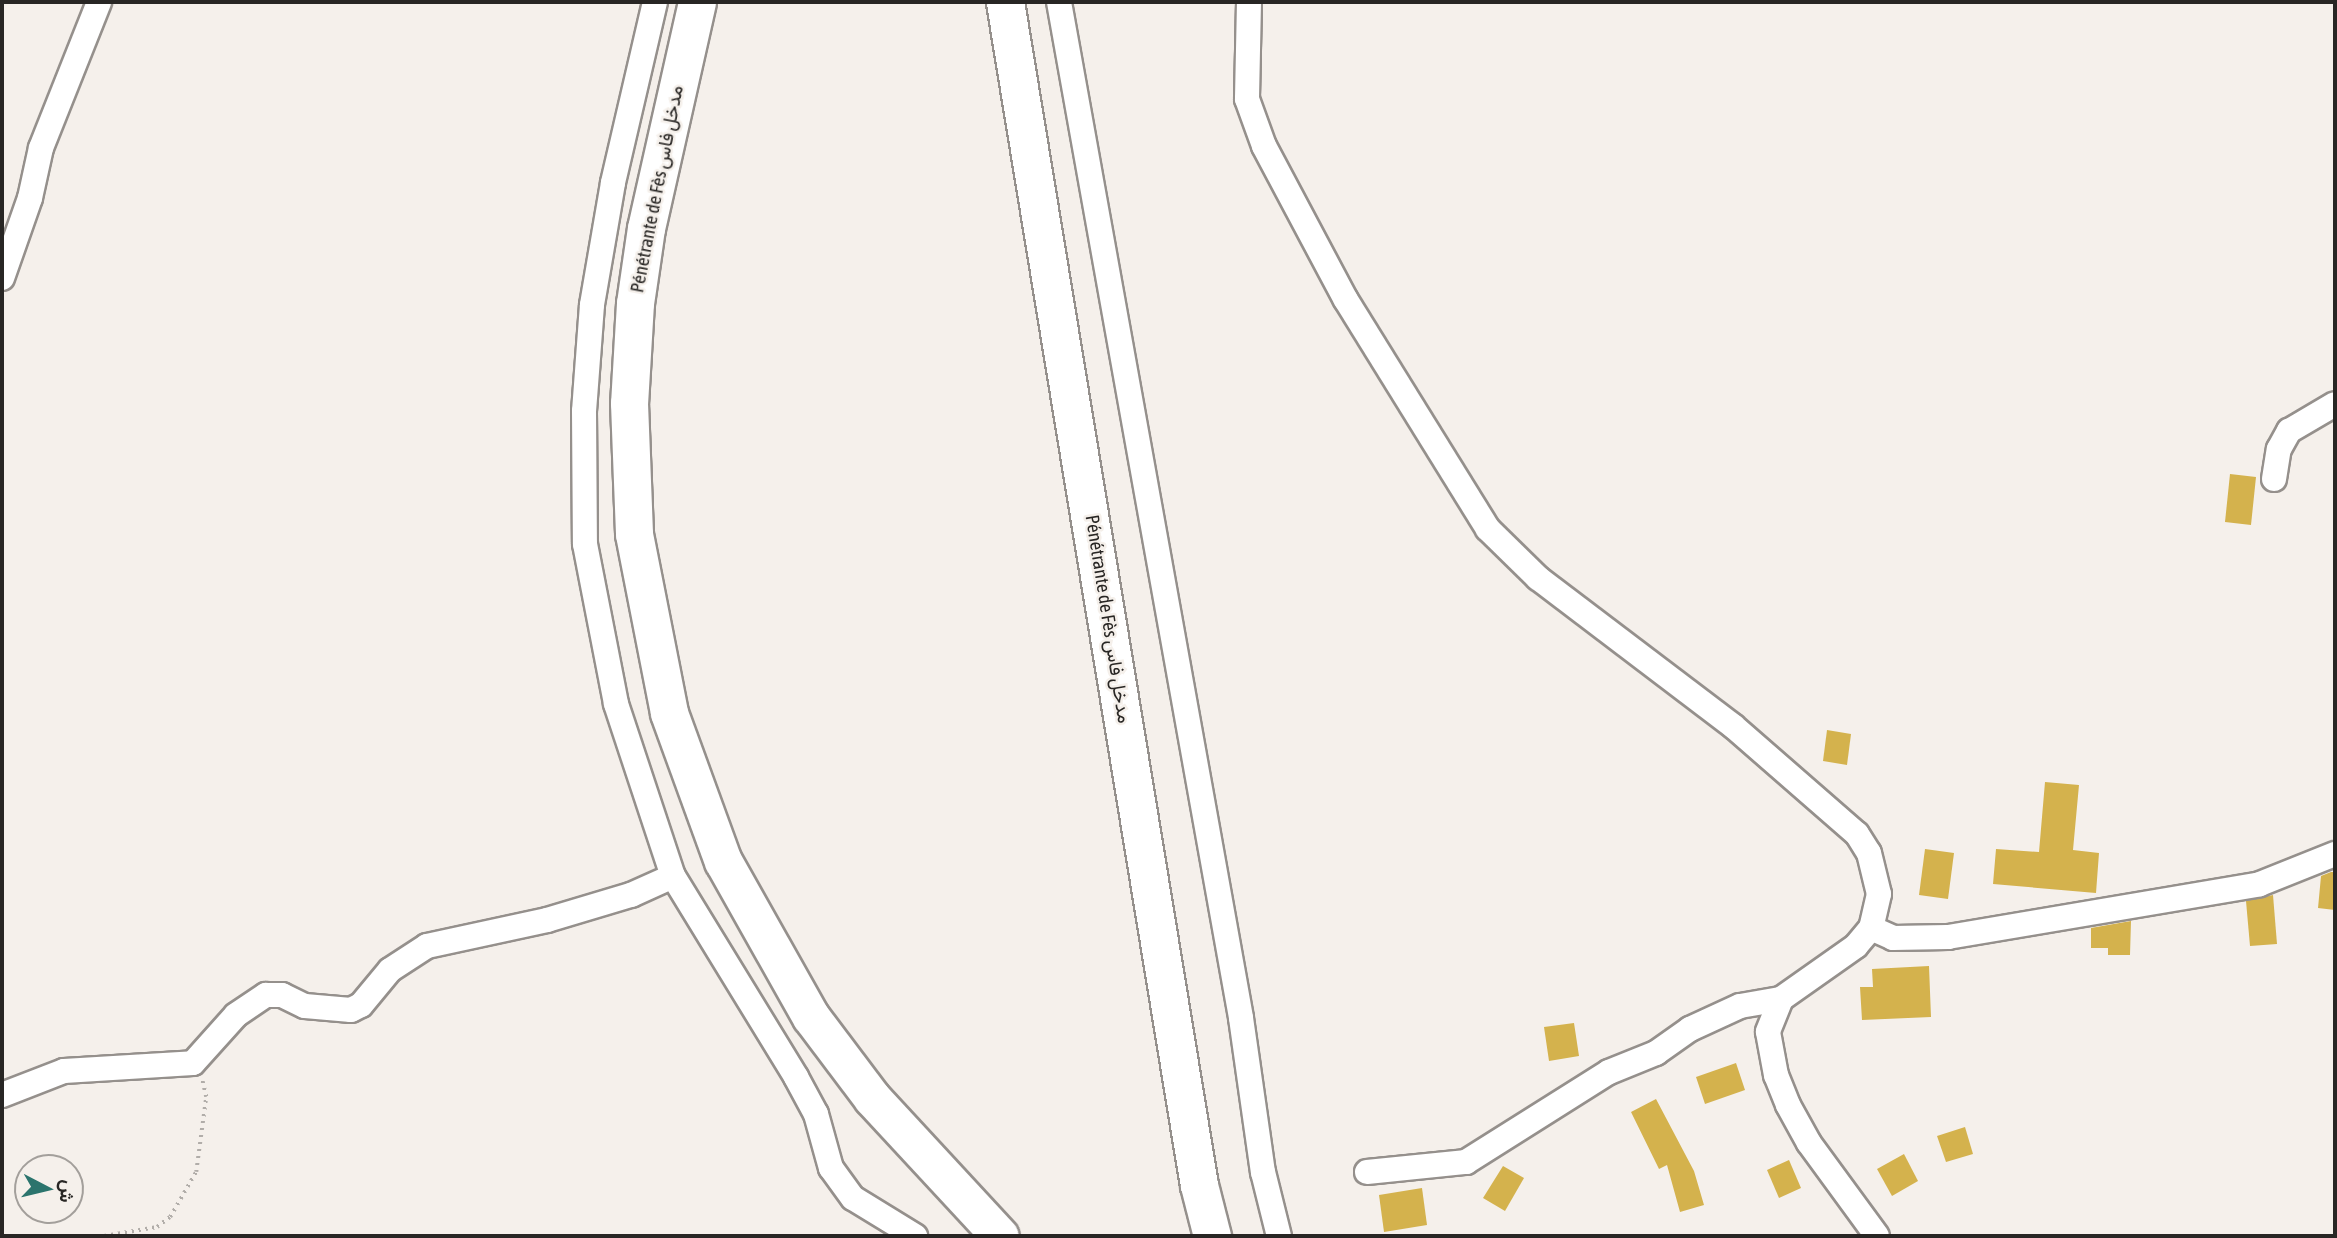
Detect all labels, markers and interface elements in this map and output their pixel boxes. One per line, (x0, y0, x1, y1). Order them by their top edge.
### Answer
street label: Pénétrante de Fès مدخل فاس (626, 83, 688, 295)
street label: Pénétrante de Fès مدخل فاس (1080, 513, 1136, 725)
north arrow (14, 1154, 84, 1224)
text: ش (56, 1179, 80, 1204)

